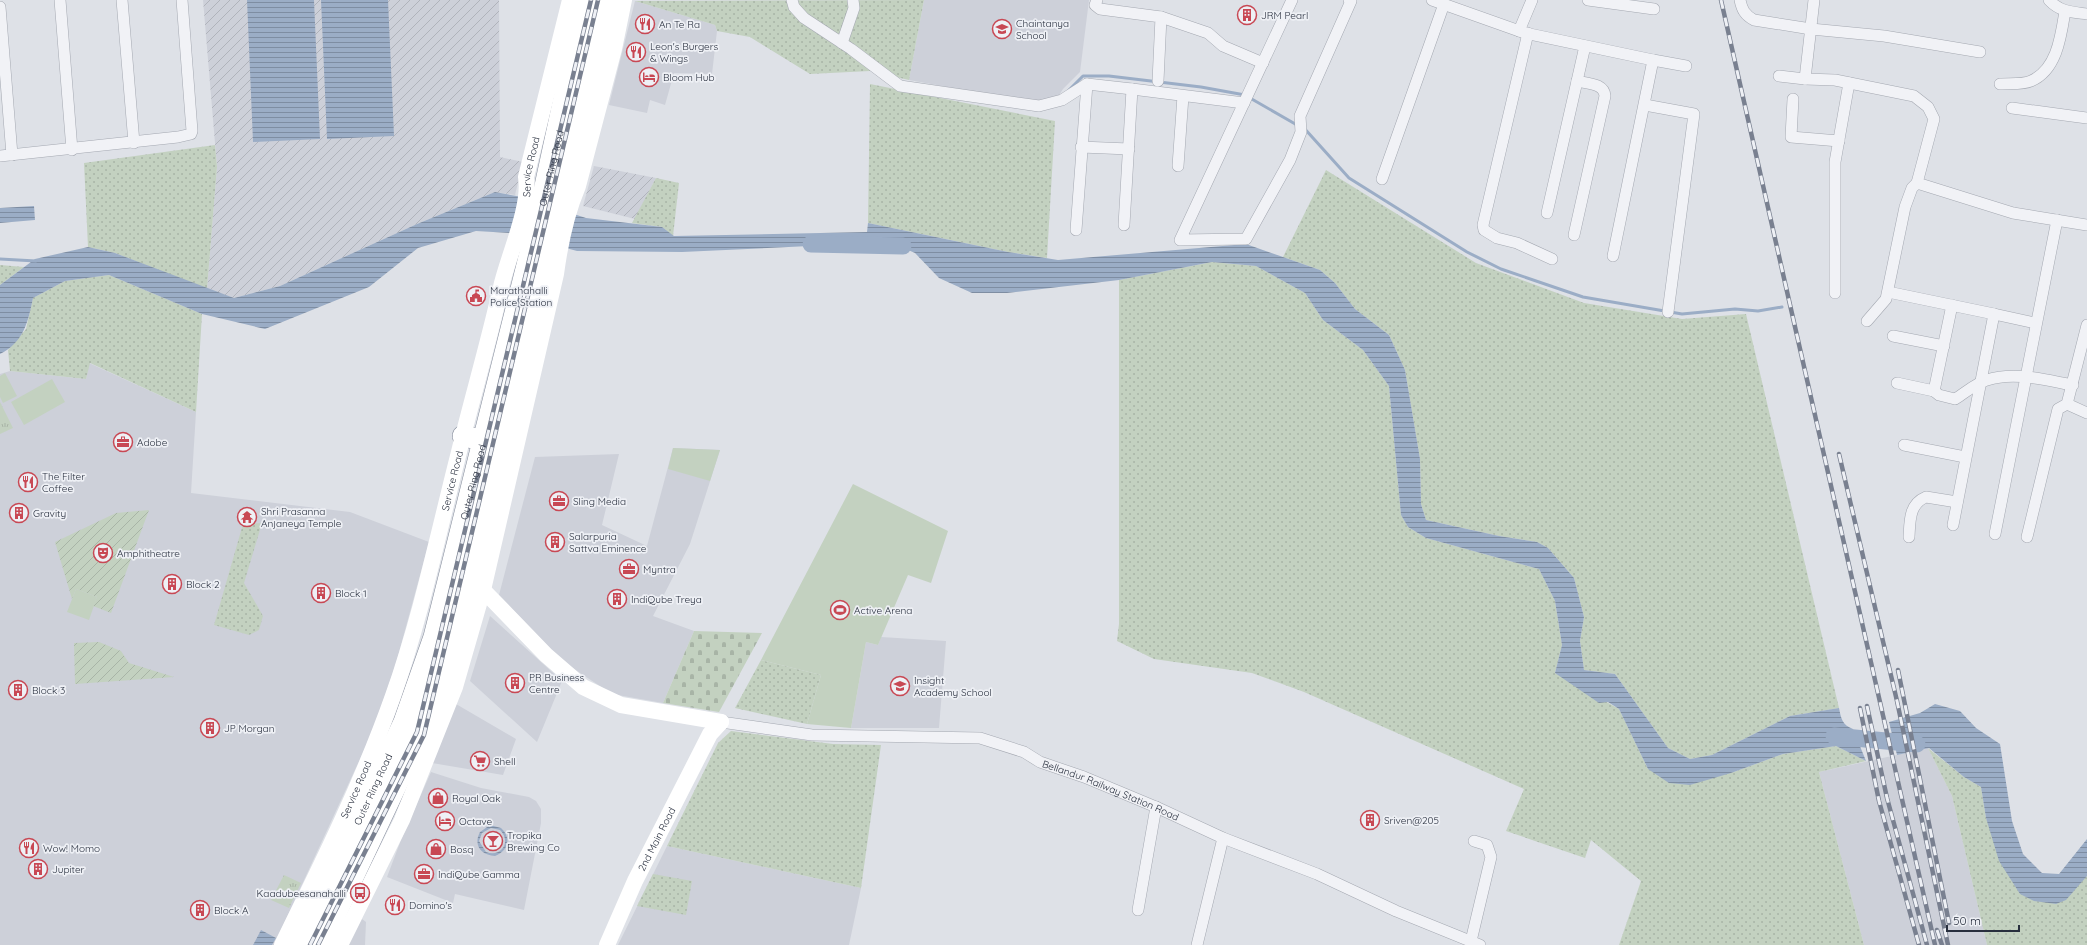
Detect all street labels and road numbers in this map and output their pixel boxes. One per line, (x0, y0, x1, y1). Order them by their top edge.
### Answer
street label: Outer Ring Road (536, 129, 566, 207)
street label: Service Road (519, 135, 542, 198)
street label: Outer Ring Road (457, 443, 488, 521)
street label: Service Road (438, 449, 466, 512)
street label: Outer Ring Road (350, 751, 395, 827)
street label: Bellandur Railway Station Road (1041, 757, 1181, 823)
street label: Service Road (337, 759, 374, 820)
street label: 2nd Main Road (635, 805, 678, 873)

